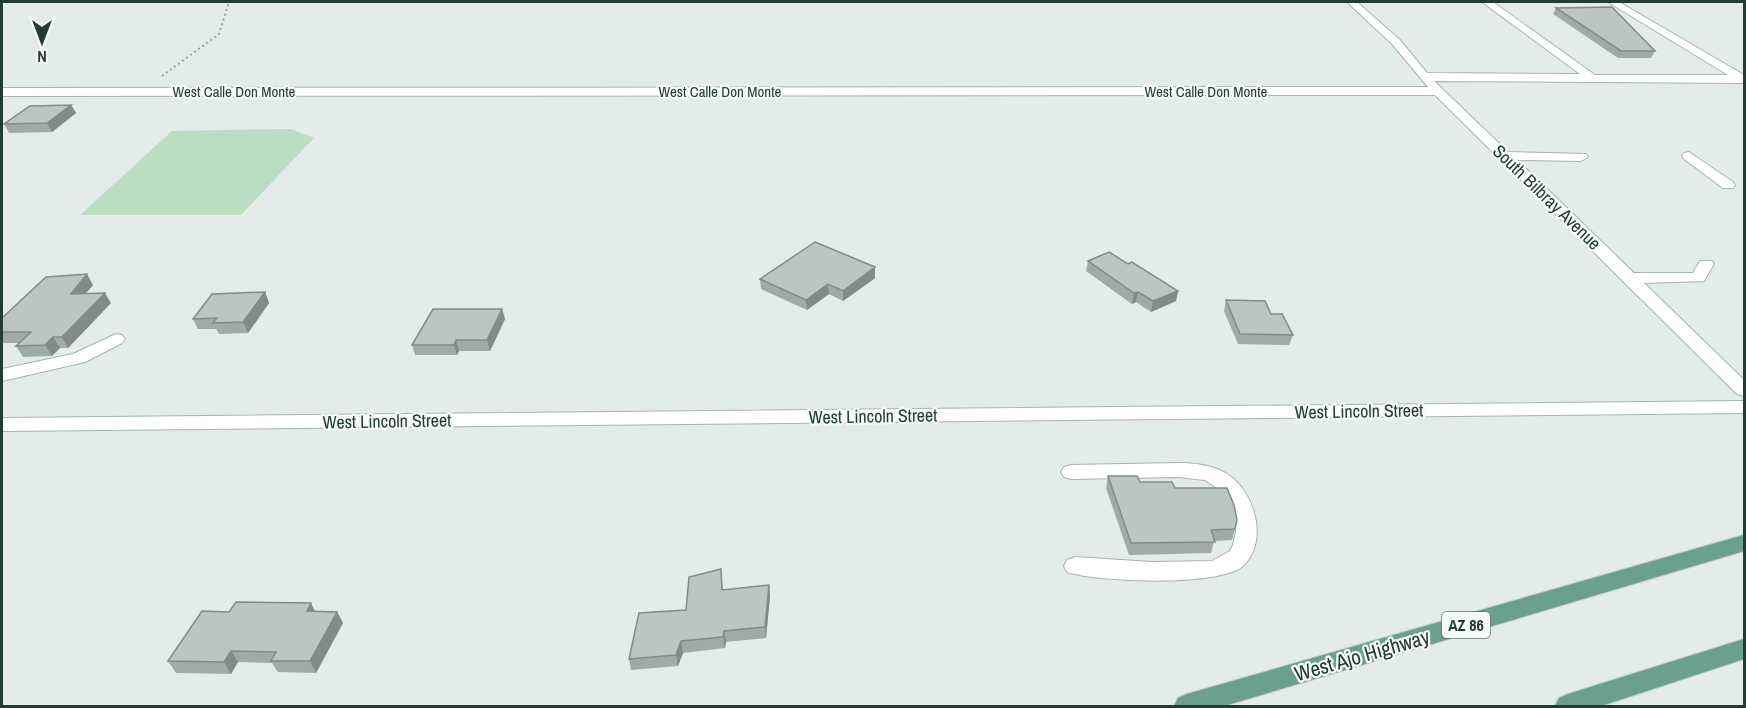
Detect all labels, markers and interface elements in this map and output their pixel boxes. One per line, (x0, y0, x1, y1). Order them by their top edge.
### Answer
north arrow (12, 12, 72, 72)
text: N (37, 46, 47, 68)
street label: West Calle Don Monte (173, 81, 296, 102)
street label: West Calle Don Monte (659, 81, 782, 102)
street label: West Calle Don Monte (1145, 81, 1268, 102)
street label: South Bilbray Avenue (1487, 139, 1607, 255)
street label: West Lincoln Street (1295, 397, 1423, 425)
street label: West Lincoln Street (809, 402, 937, 430)
street label: West Lincoln Street (323, 407, 451, 435)
road number: AZ 86 (1442, 612, 1490, 638)
street label: West Ajo Highway (1291, 622, 1433, 688)

